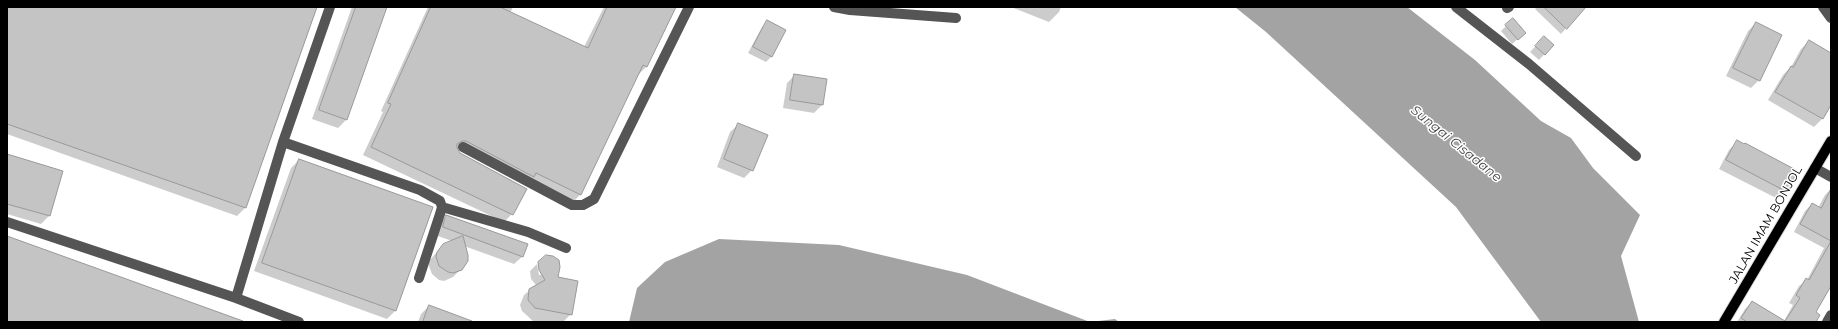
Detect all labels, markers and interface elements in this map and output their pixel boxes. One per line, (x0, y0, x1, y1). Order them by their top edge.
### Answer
water label: Sungai Cisadane (1407, 103, 1505, 185)
street label: JALAN IMAM BONJOL (1726, 164, 1806, 286)

